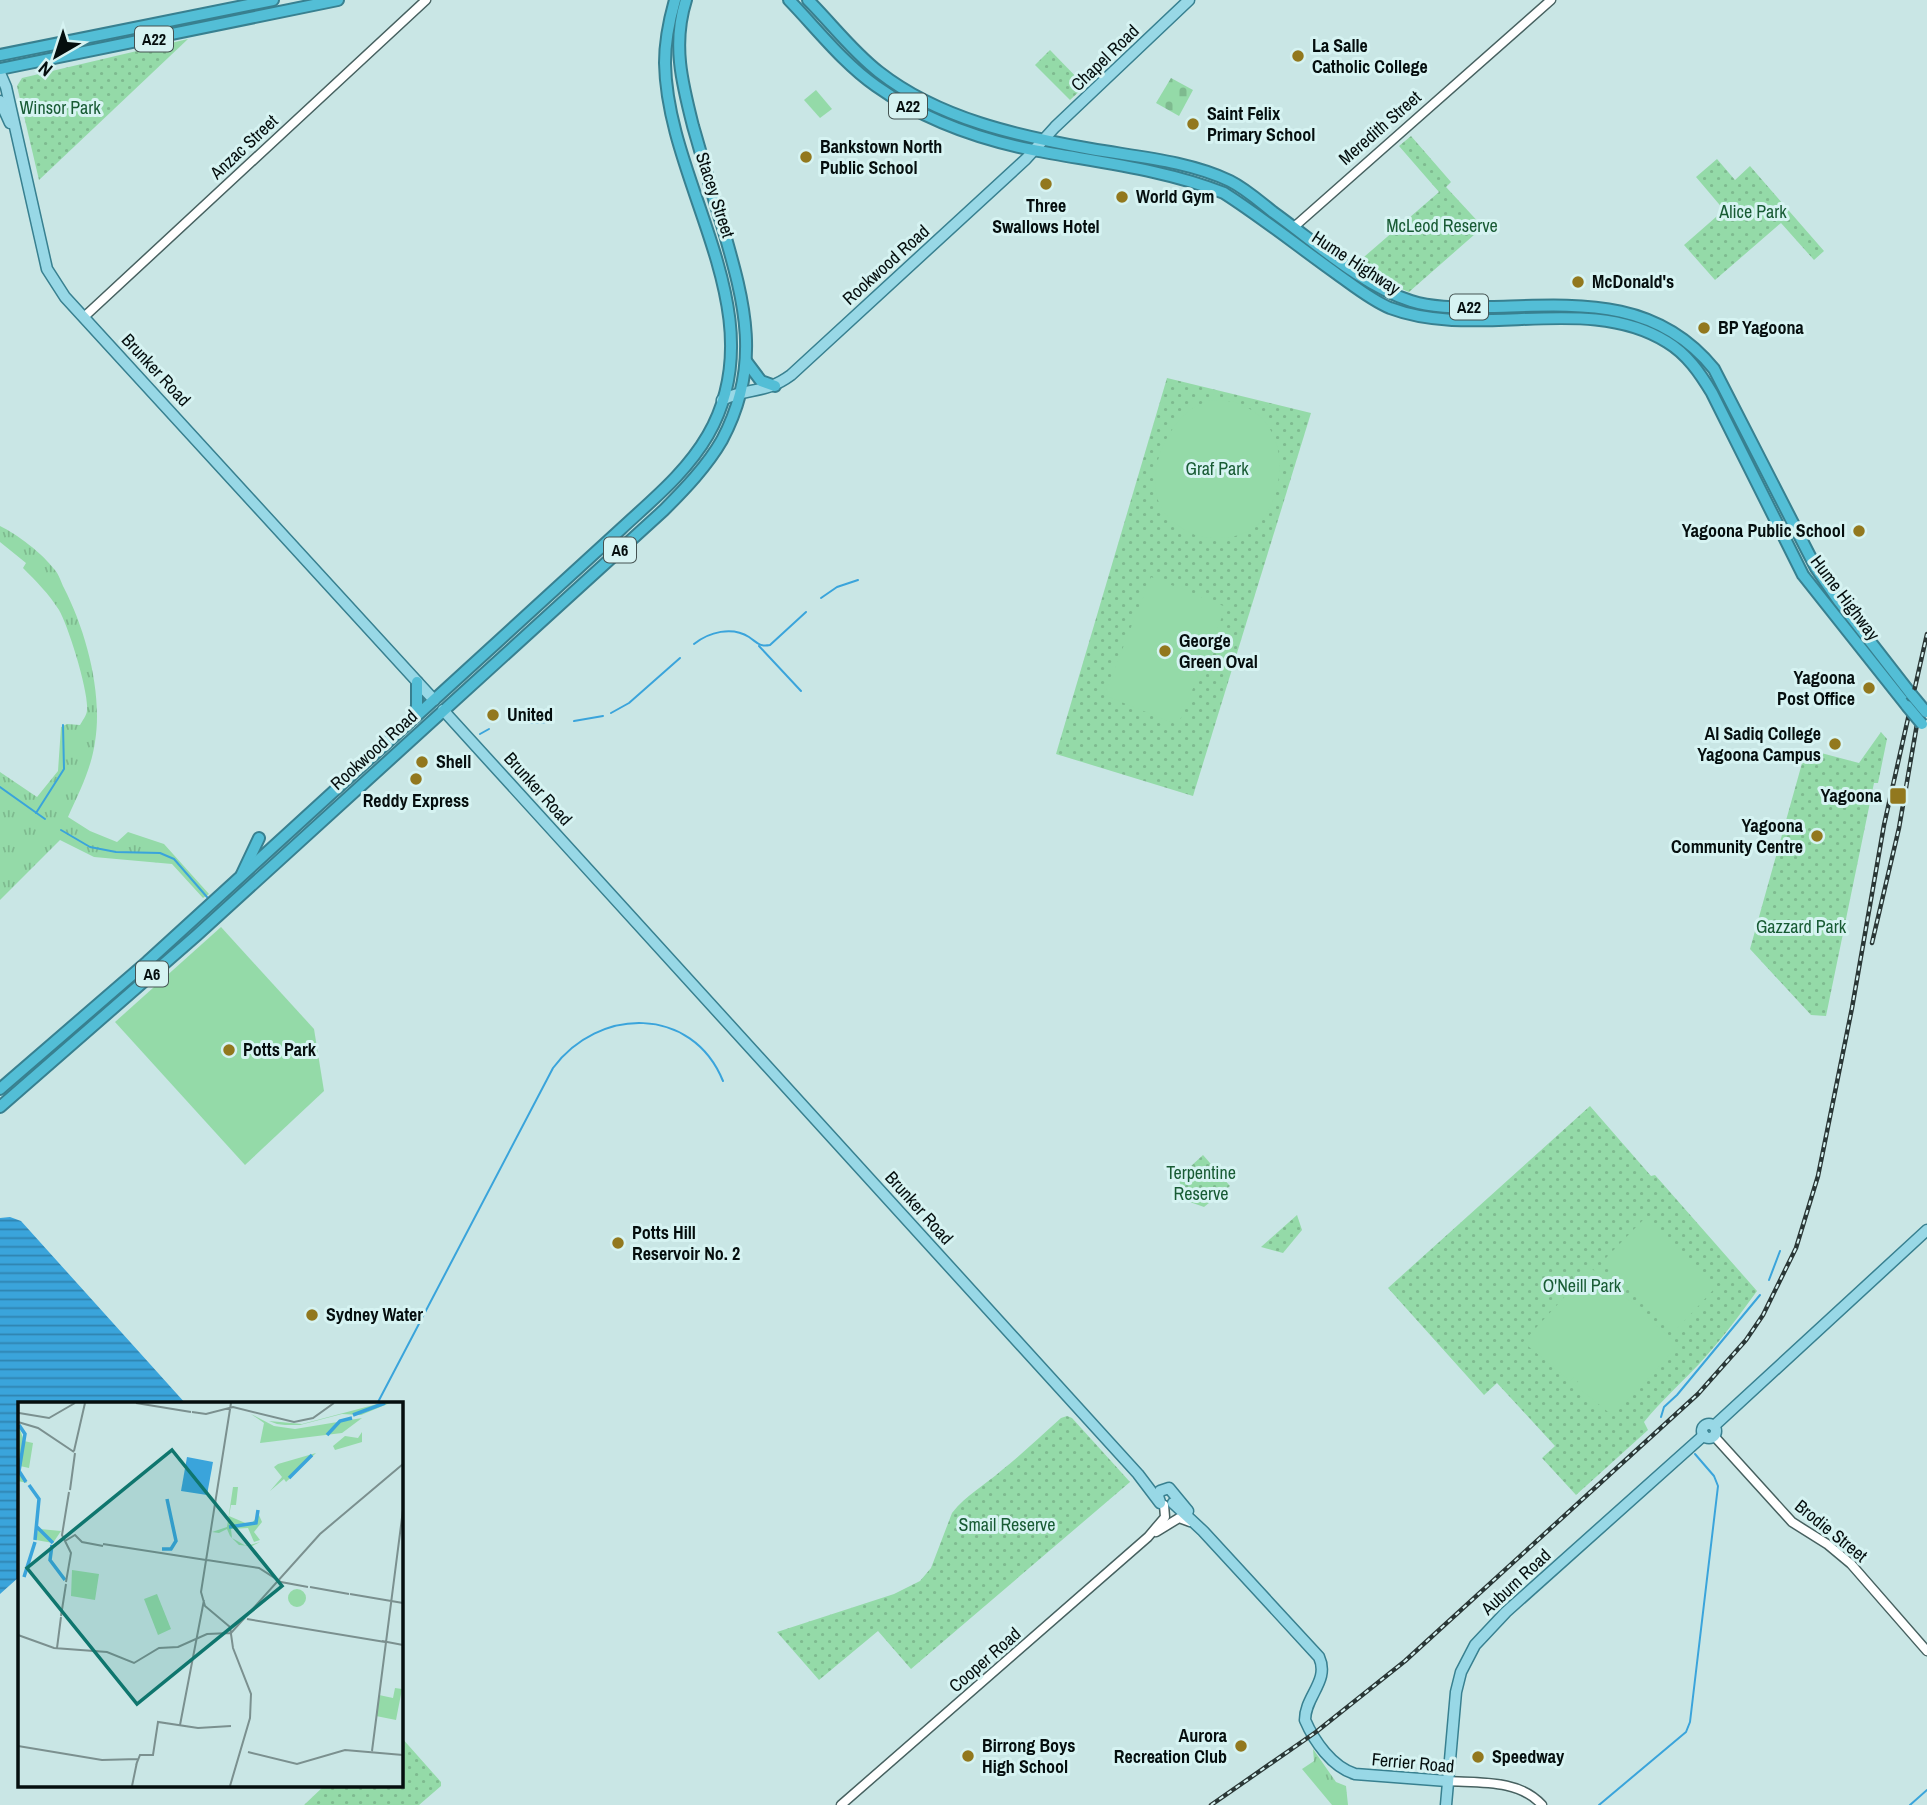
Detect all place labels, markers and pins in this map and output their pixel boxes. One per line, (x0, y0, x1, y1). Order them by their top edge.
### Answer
place label: La Salle Catholic College (1312, 33, 1428, 79)
marker: La Salle Catholic College (1290, 48, 1306, 64)
place label: Saint Felix Primary School (1207, 101, 1315, 147)
marker: Saint Felix Primary School (1185, 116, 1201, 132)
place label: Bankstown North Public School (820, 134, 942, 180)
marker: Bankstown North Public School (798, 149, 814, 165)
marker: Three Swallows Hotel (1038, 176, 1054, 192)
place label: World Gym (1136, 184, 1214, 209)
marker: World Gym (1114, 189, 1130, 205)
place label: Three Swallows Hotel (992, 193, 1100, 239)
place label: McDonald's (1592, 269, 1674, 294)
marker: McDonald's (1570, 274, 1586, 290)
place label: BP Yagoona (1718, 315, 1804, 340)
marker: BP Yagoona (1696, 320, 1712, 336)
place label: Yagoona Public School (1682, 518, 1845, 543)
marker: Yagoona Public School (1851, 523, 1867, 539)
place label: George Green Oval (1179, 628, 1258, 674)
marker: George Green Oval (1157, 643, 1173, 659)
place label: Yagoona Post Office (1777, 665, 1856, 711)
marker: Yagoona Post Office (1861, 680, 1877, 696)
place label: United (507, 702, 553, 727)
marker: United (485, 707, 501, 723)
place label: Al Sadiq College Yagoona Campus (1697, 721, 1821, 767)
marker: Al Sadiq College Yagoona Campus (1827, 736, 1843, 752)
place label: Shell (436, 749, 471, 774)
marker: Shell (414, 754, 430, 770)
marker: Reddy Express (408, 771, 424, 787)
place label: Yagoona (1820, 783, 1883, 808)
marker: Yagoona (1888, 786, 1908, 806)
place label: Reddy Express (363, 788, 469, 813)
place label: Yagoona Community Centre (1671, 813, 1804, 859)
marker: Yagoona Community Centre (1809, 828, 1825, 844)
place label: Potts Park (243, 1037, 317, 1062)
marker: Potts Park (221, 1042, 237, 1058)
place label: Potts Hill Reservoir No. 2 (632, 1220, 740, 1266)
marker: Potts Hill Reservoir No. 2 (610, 1235, 626, 1251)
place label: Sydney Water (326, 1302, 423, 1327)
marker: Sydney Water (304, 1307, 320, 1323)
place label: Aurora Recreation Club (1114, 1723, 1228, 1769)
place label: Birrong Boys High School (982, 1733, 1076, 1779)
marker: Aurora Recreation Club (1233, 1738, 1249, 1754)
place label: Speedway (1492, 1744, 1565, 1769)
marker: Birrong Boys High School (960, 1748, 976, 1764)
marker: Speedway (1470, 1749, 1486, 1765)

